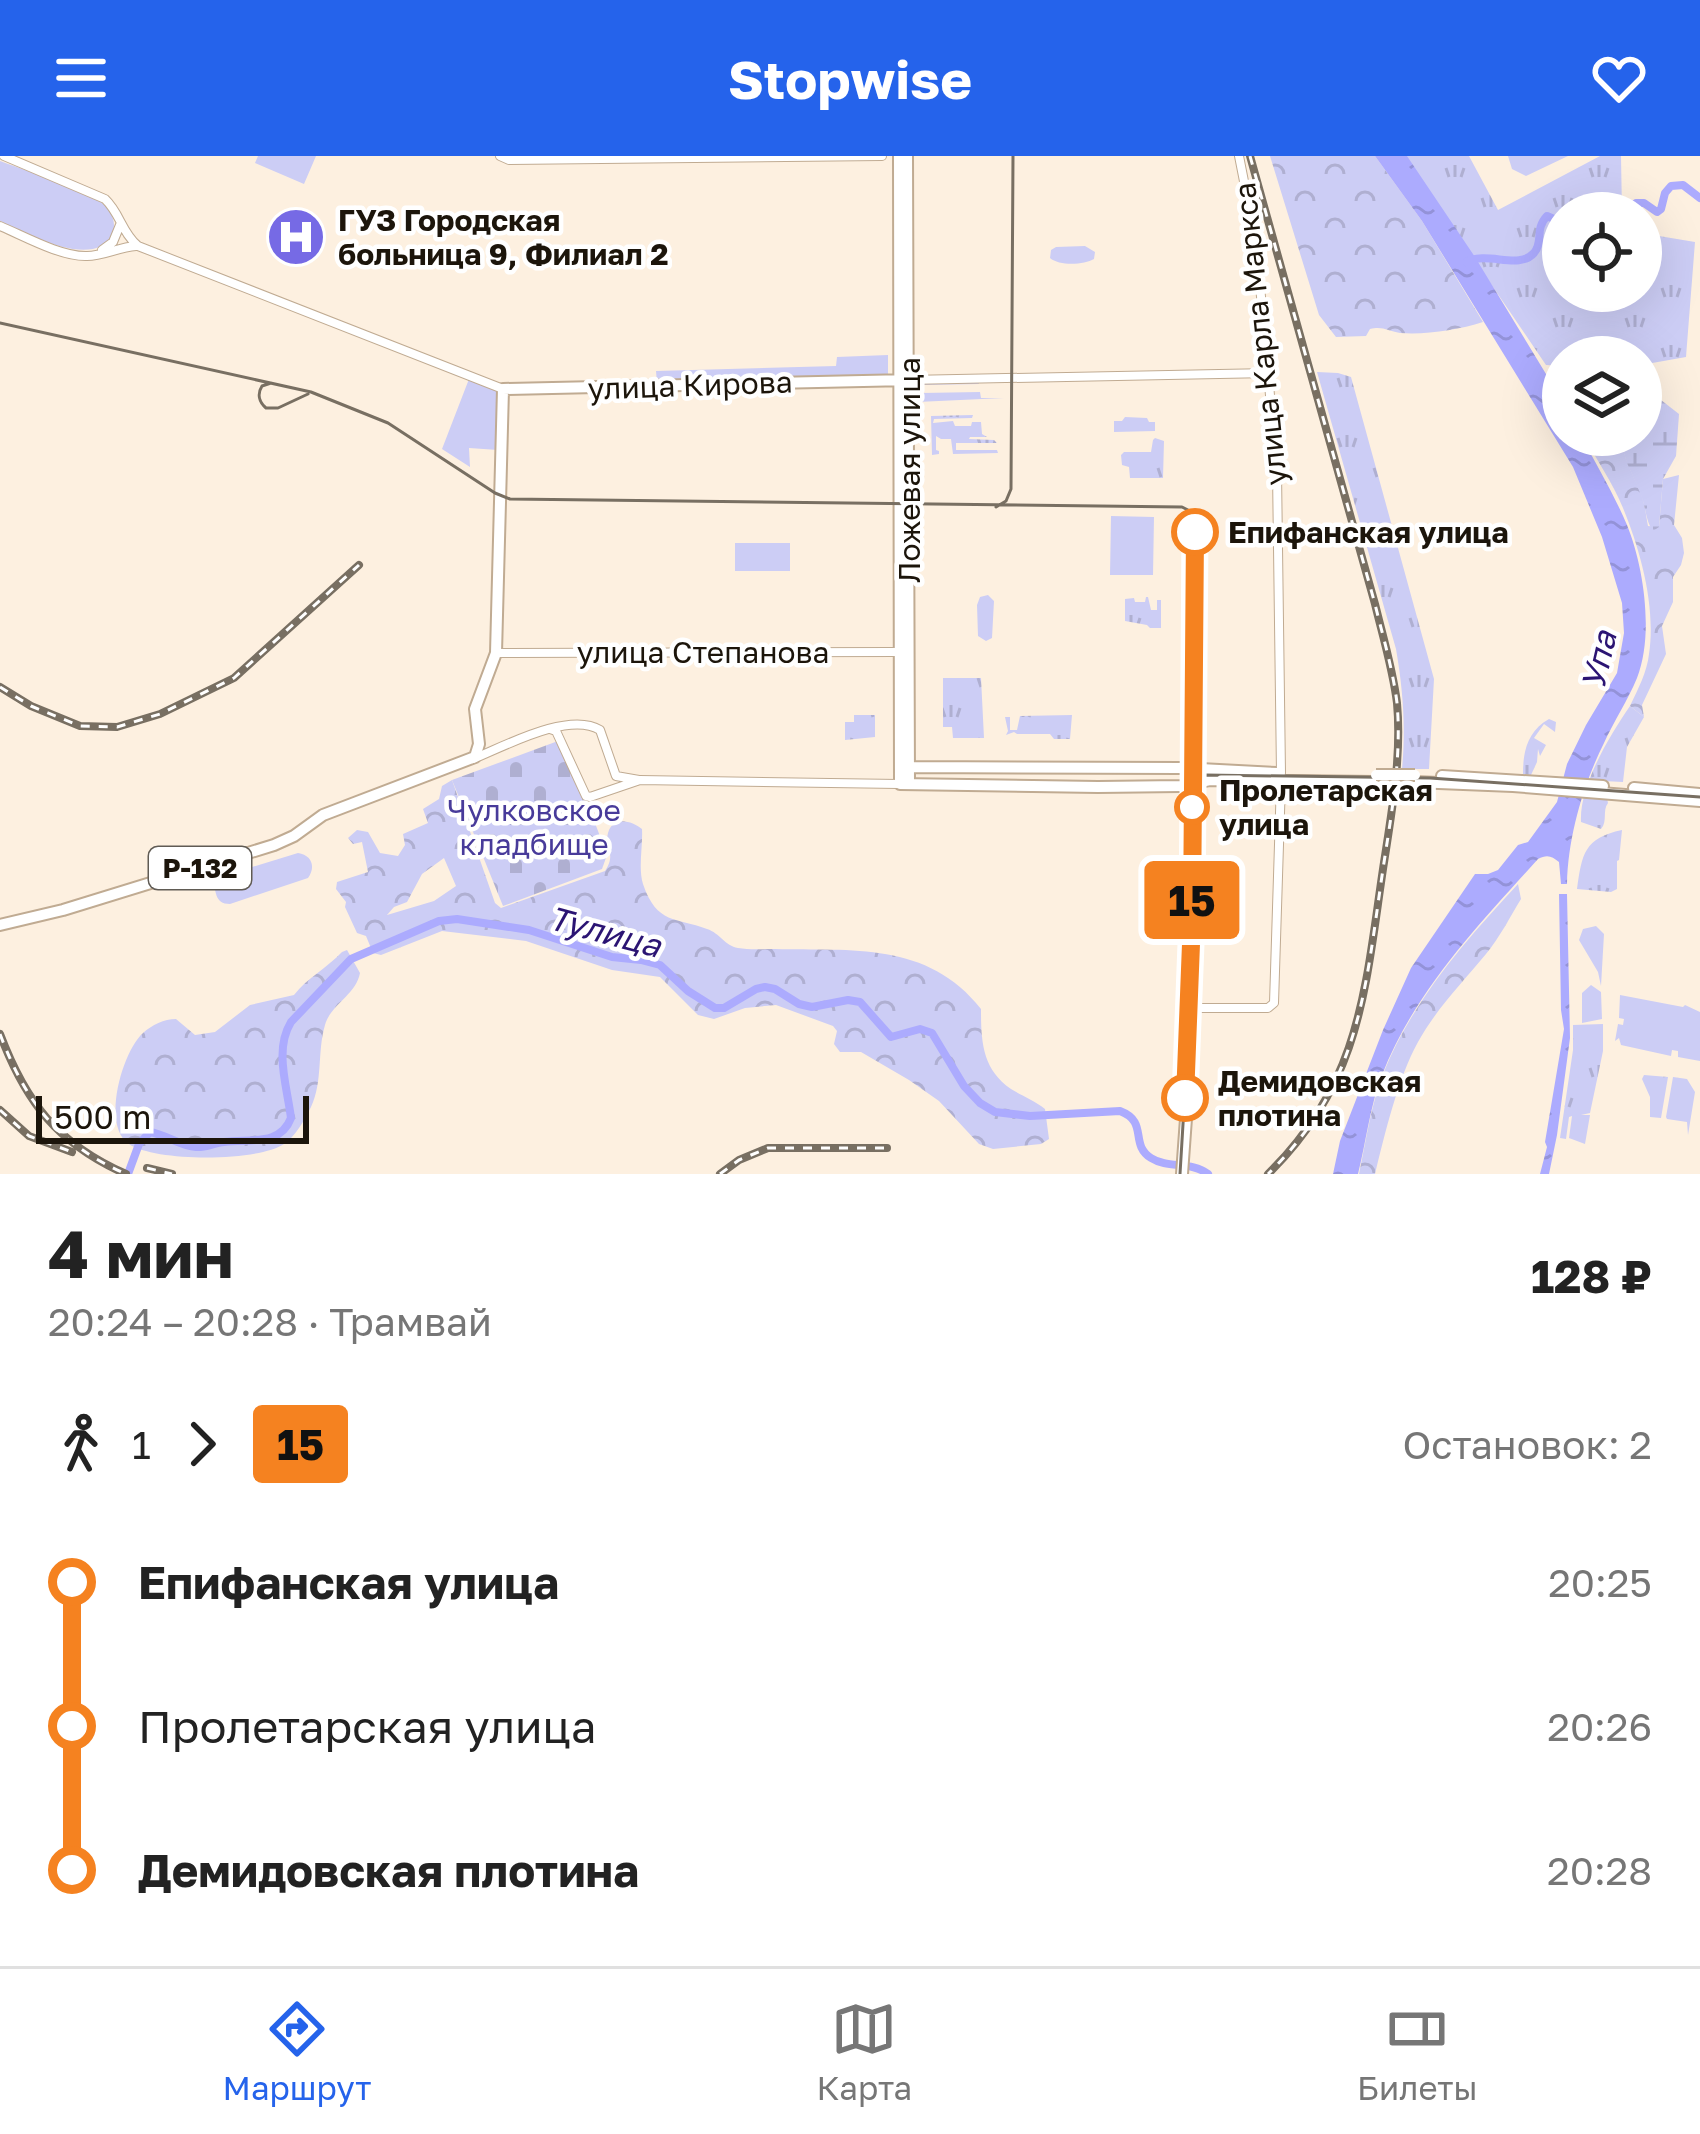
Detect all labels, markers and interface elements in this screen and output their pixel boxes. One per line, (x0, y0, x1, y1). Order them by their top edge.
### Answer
icon: menu (48, 45, 114, 111)
icon: heart (1586, 45, 1652, 111)
text: Stopwise (728, 46, 972, 111)
street label: улица Карла Маркса (1226, 181, 1294, 487)
map controls (1542, 192, 1662, 456)
button: locate (1542, 192, 1662, 312)
place label: ГУЗ Городская больница 9, Филиал 2 (338, 202, 668, 272)
hospital icon: ГУЗ Городская больница 9, Филиал 2 (265, 206, 327, 268)
button: layers (1542, 336, 1662, 456)
street label: Ложевая улица (891, 357, 927, 583)
street label: улица Кирова (587, 363, 793, 407)
marker: Епифанская улица (1173, 510, 1217, 554)
place label: Епифанская улица (1228, 514, 1509, 550)
water label: Упа (1572, 625, 1624, 693)
street label: улица Степанова (577, 634, 829, 670)
place label: Пролетарская улица (1219, 772, 1433, 842)
marker: Пролетарская улица (1176, 791, 1208, 823)
park label: Чулковское кладбище (447, 792, 621, 862)
road number: Р-132 (149, 847, 251, 889)
line badge: 15 (1138, 861, 1246, 939)
text: 15 (1168, 875, 1216, 925)
water label: Тулица (545, 897, 667, 965)
place label: Демидовская плотина (1218, 1063, 1421, 1133)
marker: Демидовская плотина (1163, 1076, 1207, 1120)
scale bar (36, 1090, 309, 1143)
text: 500 m (54, 1097, 152, 1136)
text: 4 мин (48, 1213, 234, 1293)
text: 128 ₽ (1531, 1249, 1652, 1303)
text: 20:24 – 20:28 · Трамвай (48, 1298, 492, 1345)
icon: walk (48, 1411, 114, 1477)
icon: forward (169, 1411, 235, 1477)
text: 15 (277, 1419, 324, 1469)
text: 1 (132, 1421, 151, 1468)
text: Остановок: 2 (1402, 1421, 1652, 1468)
text: Епифанская улица (138, 1555, 559, 1609)
text: 20:25 (1548, 1559, 1652, 1606)
text: Пролетарская улица (138, 1699, 596, 1753)
text: 20:26 (1547, 1703, 1652, 1750)
text: Демидовская плотина (138, 1843, 639, 1897)
text: 20:28 (1547, 1847, 1652, 1894)
tab: Маршрут (223, 1996, 372, 2107)
tab: Карта (817, 1996, 912, 2107)
tab: Билеты (1357, 1996, 1478, 2107)

